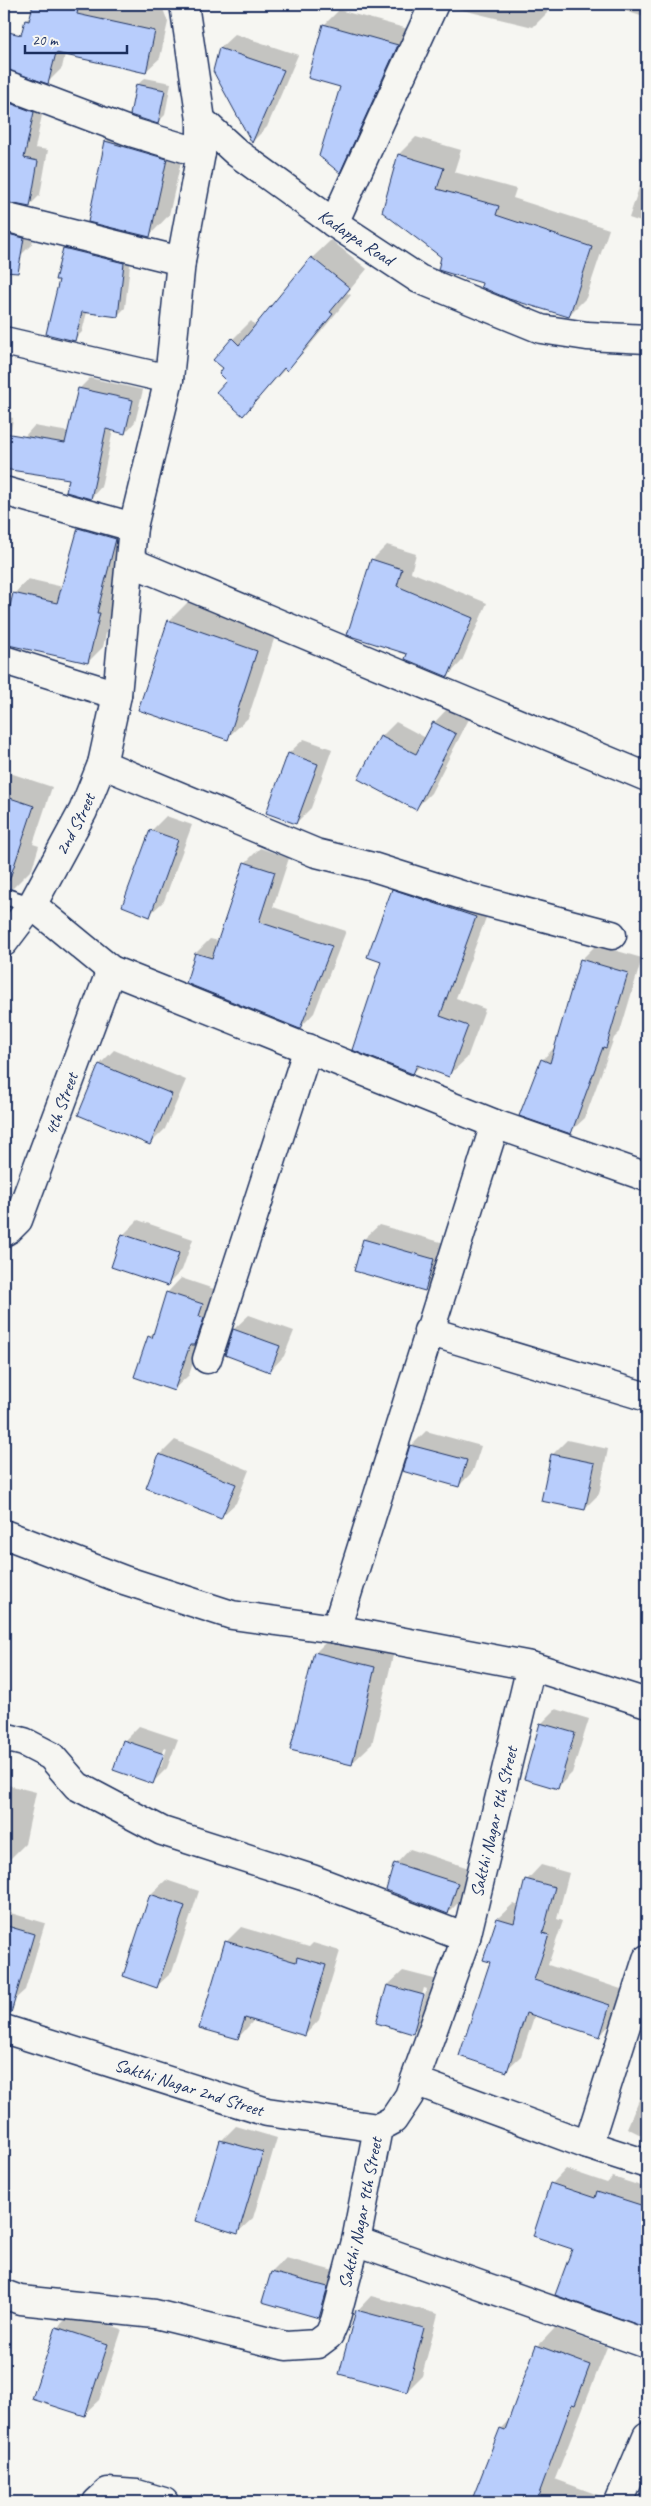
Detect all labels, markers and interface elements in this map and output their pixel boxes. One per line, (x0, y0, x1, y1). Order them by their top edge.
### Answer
scale bar (25, 22, 128, 54)
text: 20 m (32, 31, 59, 50)
street label: Kadappa Road (314, 204, 400, 272)
street label: 2nd Street (50, 788, 101, 859)
street label: 4th Street (39, 1068, 83, 1139)
street label: Sakthi Nagar 9th Street (465, 1743, 523, 1899)
street label: Sakthi Nagar 2nd Street (112, 2054, 268, 2122)
street label: Sakthi Nagar 9th Street (333, 2134, 387, 2291)

